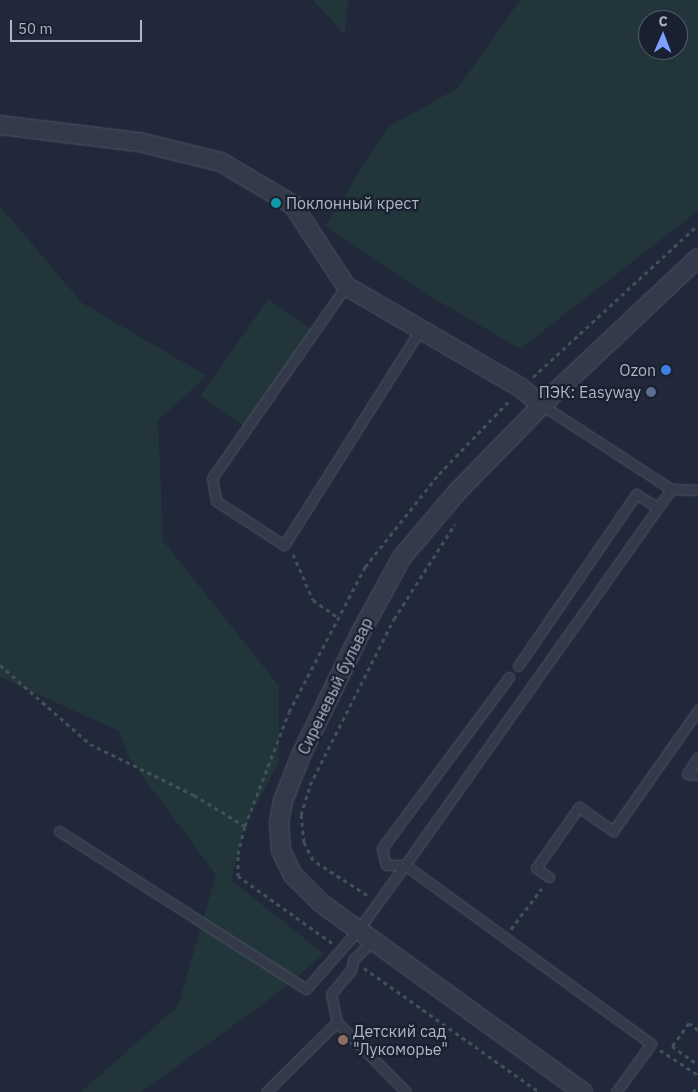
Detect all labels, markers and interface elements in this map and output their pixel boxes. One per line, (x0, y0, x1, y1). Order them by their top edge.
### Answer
scale bar (12, 10, 145, 42)
north arrow (638, 10, 688, 60)
text: С (659, 12, 668, 30)
text: 50 m (18, 19, 53, 38)
place label: Поклонный крест (286, 193, 419, 213)
marker: Поклонный крест (270, 197, 282, 209)
place label: Ozon (619, 360, 656, 380)
marker: Ozon (660, 364, 672, 376)
place label: ПЭК: Easyway (539, 382, 641, 402)
marker: ПЭК: Easyway (645, 386, 657, 398)
street label: Сиреневый бульвар (293, 614, 377, 758)
place label: Детский сад "Лукоморье" (353, 1021, 448, 1059)
marker: Детский сад "Лукоморье" (337, 1034, 349, 1046)

